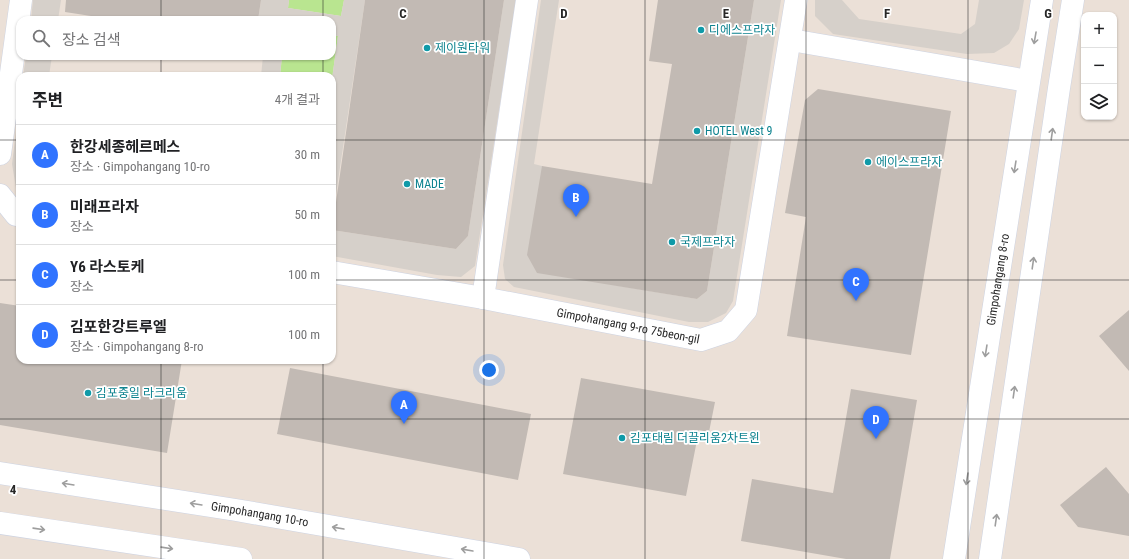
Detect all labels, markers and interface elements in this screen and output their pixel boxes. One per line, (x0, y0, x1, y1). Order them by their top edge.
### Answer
text: C (399, 6, 407, 21)
text: D (560, 6, 568, 21)
text: E (723, 6, 730, 21)
text: F (884, 6, 890, 21)
text: G (1044, 6, 1052, 21)
map controls (1081, 12, 1117, 120)
button: + (1081, 12, 1117, 48)
search box (16, 16, 336, 60)
place label: 디에스프라자 (709, 23, 775, 37)
marker: 디에스프라자 (696, 25, 706, 35)
icon: search (30, 27, 52, 49)
text: 장소 검색 (62, 31, 121, 49)
one-way arrow (1031, 32, 1039, 45)
place label: 제이원타워 (435, 41, 490, 55)
marker: 제이원타워 (422, 43, 432, 53)
button: − (1081, 48, 1117, 84)
button: layers (1081, 84, 1117, 120)
text: 주변 (32, 90, 63, 110)
text: 4개 결과 (275, 92, 320, 107)
place label: HOTEL West 9 (705, 124, 773, 138)
marker: HOTEL West 9 (692, 126, 702, 136)
one-way arrow (1048, 128, 1056, 141)
text: 한강세종헤르메스 (70, 138, 180, 156)
text: A (41, 147, 49, 162)
text: 30 m (294, 147, 320, 162)
place label: 에이스프라자 (876, 155, 942, 169)
marker: 에이스프라자 (863, 157, 873, 167)
text: 장소 · Gimpohangang 10-ro (70, 159, 210, 174)
one-way arrow (1011, 160, 1019, 173)
place label: MADE (415, 177, 444, 191)
marker: MADE (402, 179, 412, 189)
pin: B (563, 184, 589, 217)
text: 미래프라자 (70, 198, 139, 216)
text: B (41, 207, 49, 222)
text: 50 m (294, 207, 320, 222)
text: 장소 (70, 219, 94, 234)
street label: Gimpohangang 8-ro (984, 232, 1012, 326)
place label: 국제프라자 (680, 235, 735, 249)
marker: 국제프라자 (667, 237, 677, 247)
one-way arrow (1029, 257, 1037, 270)
text: Y6 라스토케 (70, 258, 144, 276)
text: C (41, 267, 49, 282)
text: 100 m (288, 267, 320, 282)
pin: C (843, 268, 869, 301)
text: 장소 (70, 279, 94, 294)
street label: Gimpohangang 9-ro 75beon-gil (555, 305, 701, 347)
text: 김포한강트루엘 (70, 318, 167, 336)
text: D (41, 327, 49, 342)
text: 100 m (288, 327, 320, 342)
text: 장소 · Gimpohangang 8-ro (70, 339, 204, 354)
one-way arrow (982, 344, 990, 357)
your location (479, 360, 499, 380)
place label: 김포중일 라크리움 (96, 386, 187, 400)
one-way arrow (1010, 386, 1018, 399)
marker: 김포중일 라크리움 (83, 388, 93, 398)
pin: A (391, 391, 417, 424)
pin: D (863, 406, 889, 439)
place label: 김포태림 더끌리움2차트윈 (630, 431, 760, 445)
marker: 김포태림 더끌리움2차트윈 (617, 433, 627, 443)
one-way arrow (963, 472, 971, 485)
one-way arrow (62, 480, 75, 488)
text: 4 (10, 482, 17, 497)
street label: Gimpohangang 10-ro (210, 499, 310, 529)
one-way arrow (190, 500, 203, 508)
one-way arrow (992, 514, 1000, 527)
one-way arrow (332, 524, 345, 532)
one-way arrow (32, 525, 45, 533)
one-way arrow (160, 544, 173, 552)
one-way arrow (460, 546, 473, 554)

